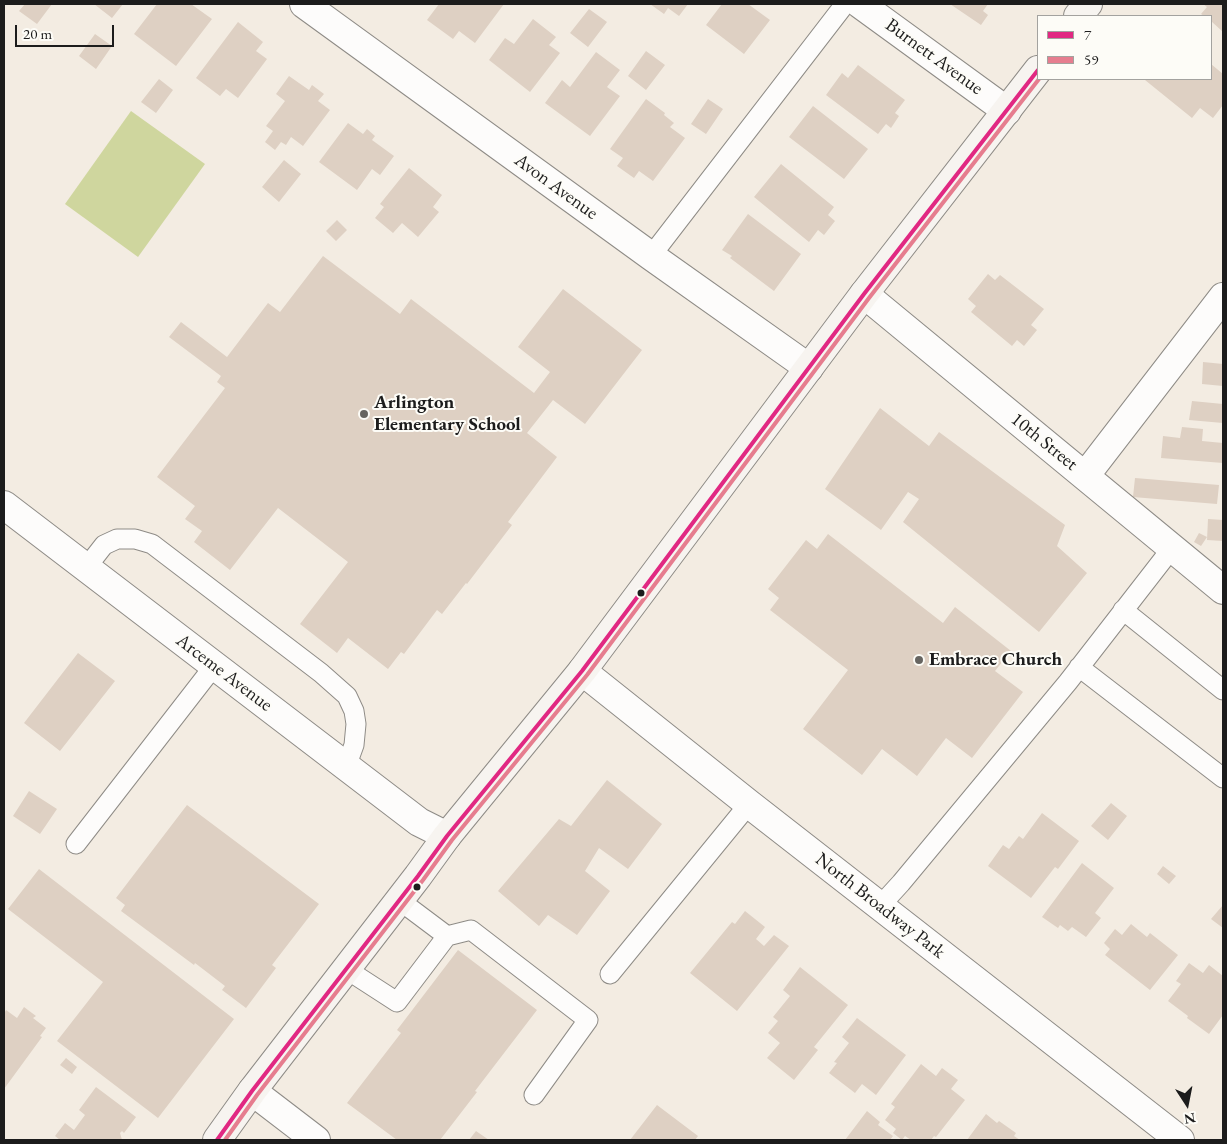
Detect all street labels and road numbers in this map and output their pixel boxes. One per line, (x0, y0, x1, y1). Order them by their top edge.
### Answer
street label: Burnett Avenue (881, 14, 987, 100)
street label: Avon Avenue (510, 149, 602, 225)
street label: 10th Street (1006, 408, 1082, 476)
street label: Arceme Avenue (171, 629, 277, 717)
street label: North Broadway Park (810, 848, 950, 964)

